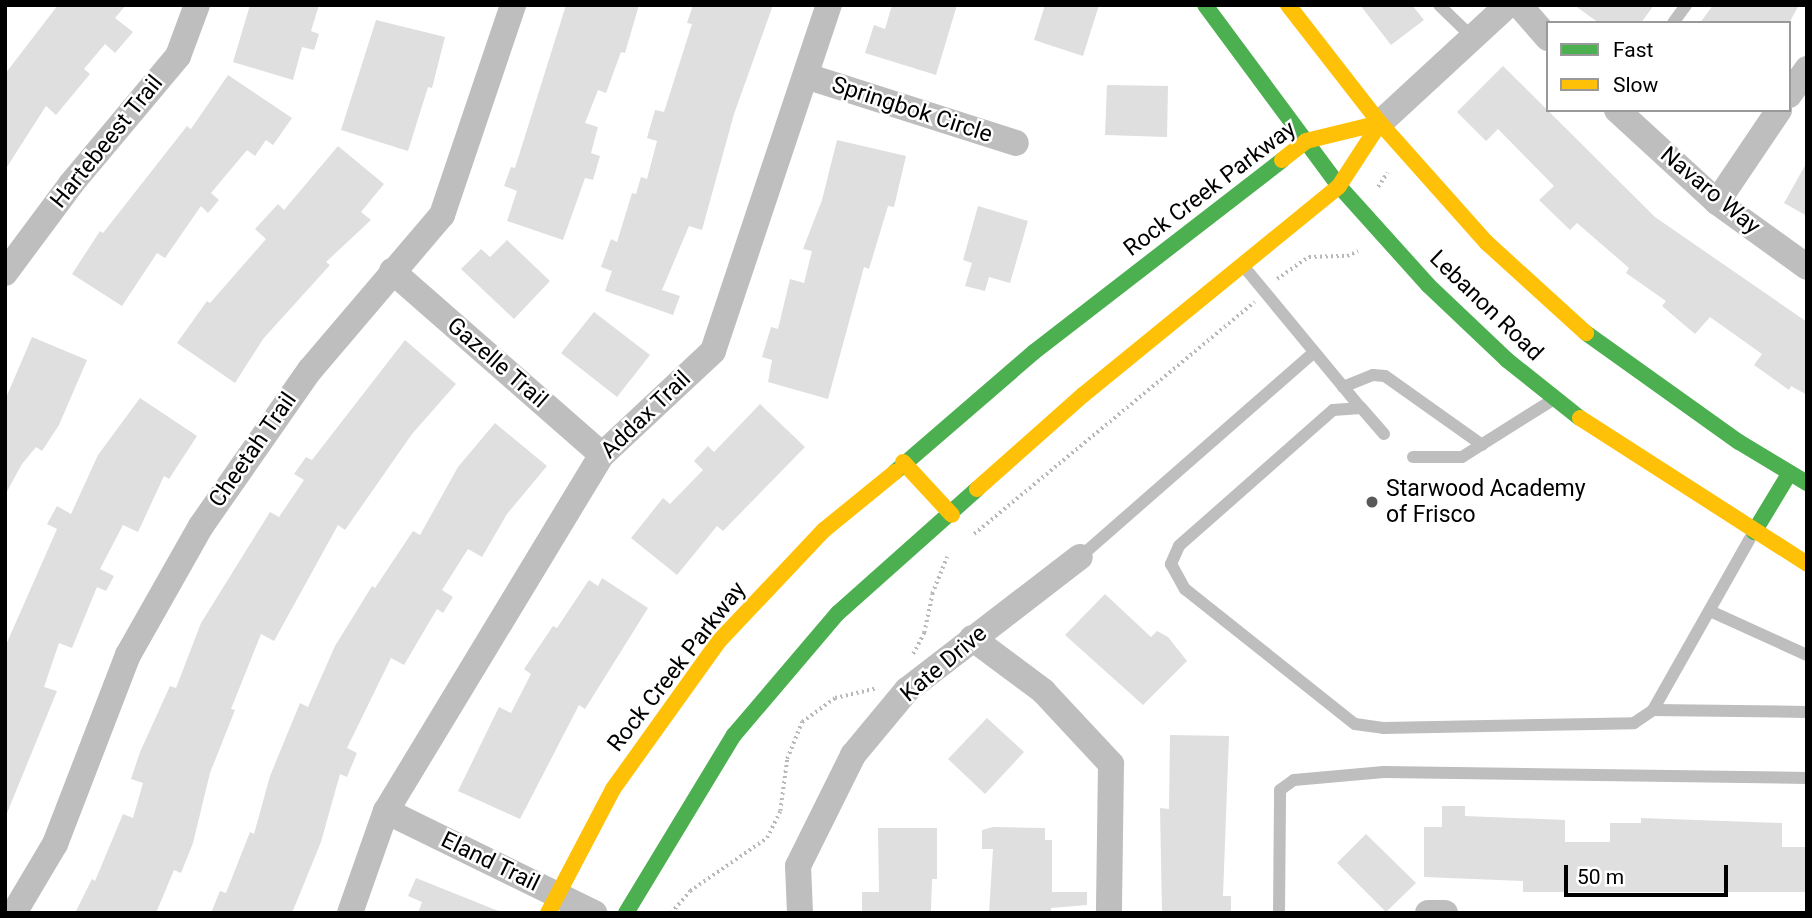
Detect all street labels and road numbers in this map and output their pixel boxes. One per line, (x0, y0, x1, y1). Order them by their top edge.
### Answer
street label: Hartebeest Trail (45, 70, 169, 214)
street label: Springbok Circle (828, 71, 996, 149)
street label: Rock Creek Parkway (1119, 115, 1301, 263)
street label: Navaro Way (1654, 141, 1766, 241)
street label: Lebanon Road (1424, 245, 1548, 367)
street label: Gazelle Trail (441, 312, 553, 414)
street label: Addax Trail (595, 365, 697, 465)
street label: Cheetah Trail (203, 387, 303, 513)
street label: Rock Creek Parkway (602, 577, 752, 757)
street label: Kate Drive (895, 620, 993, 708)
street label: Eland Trail (436, 826, 544, 898)

